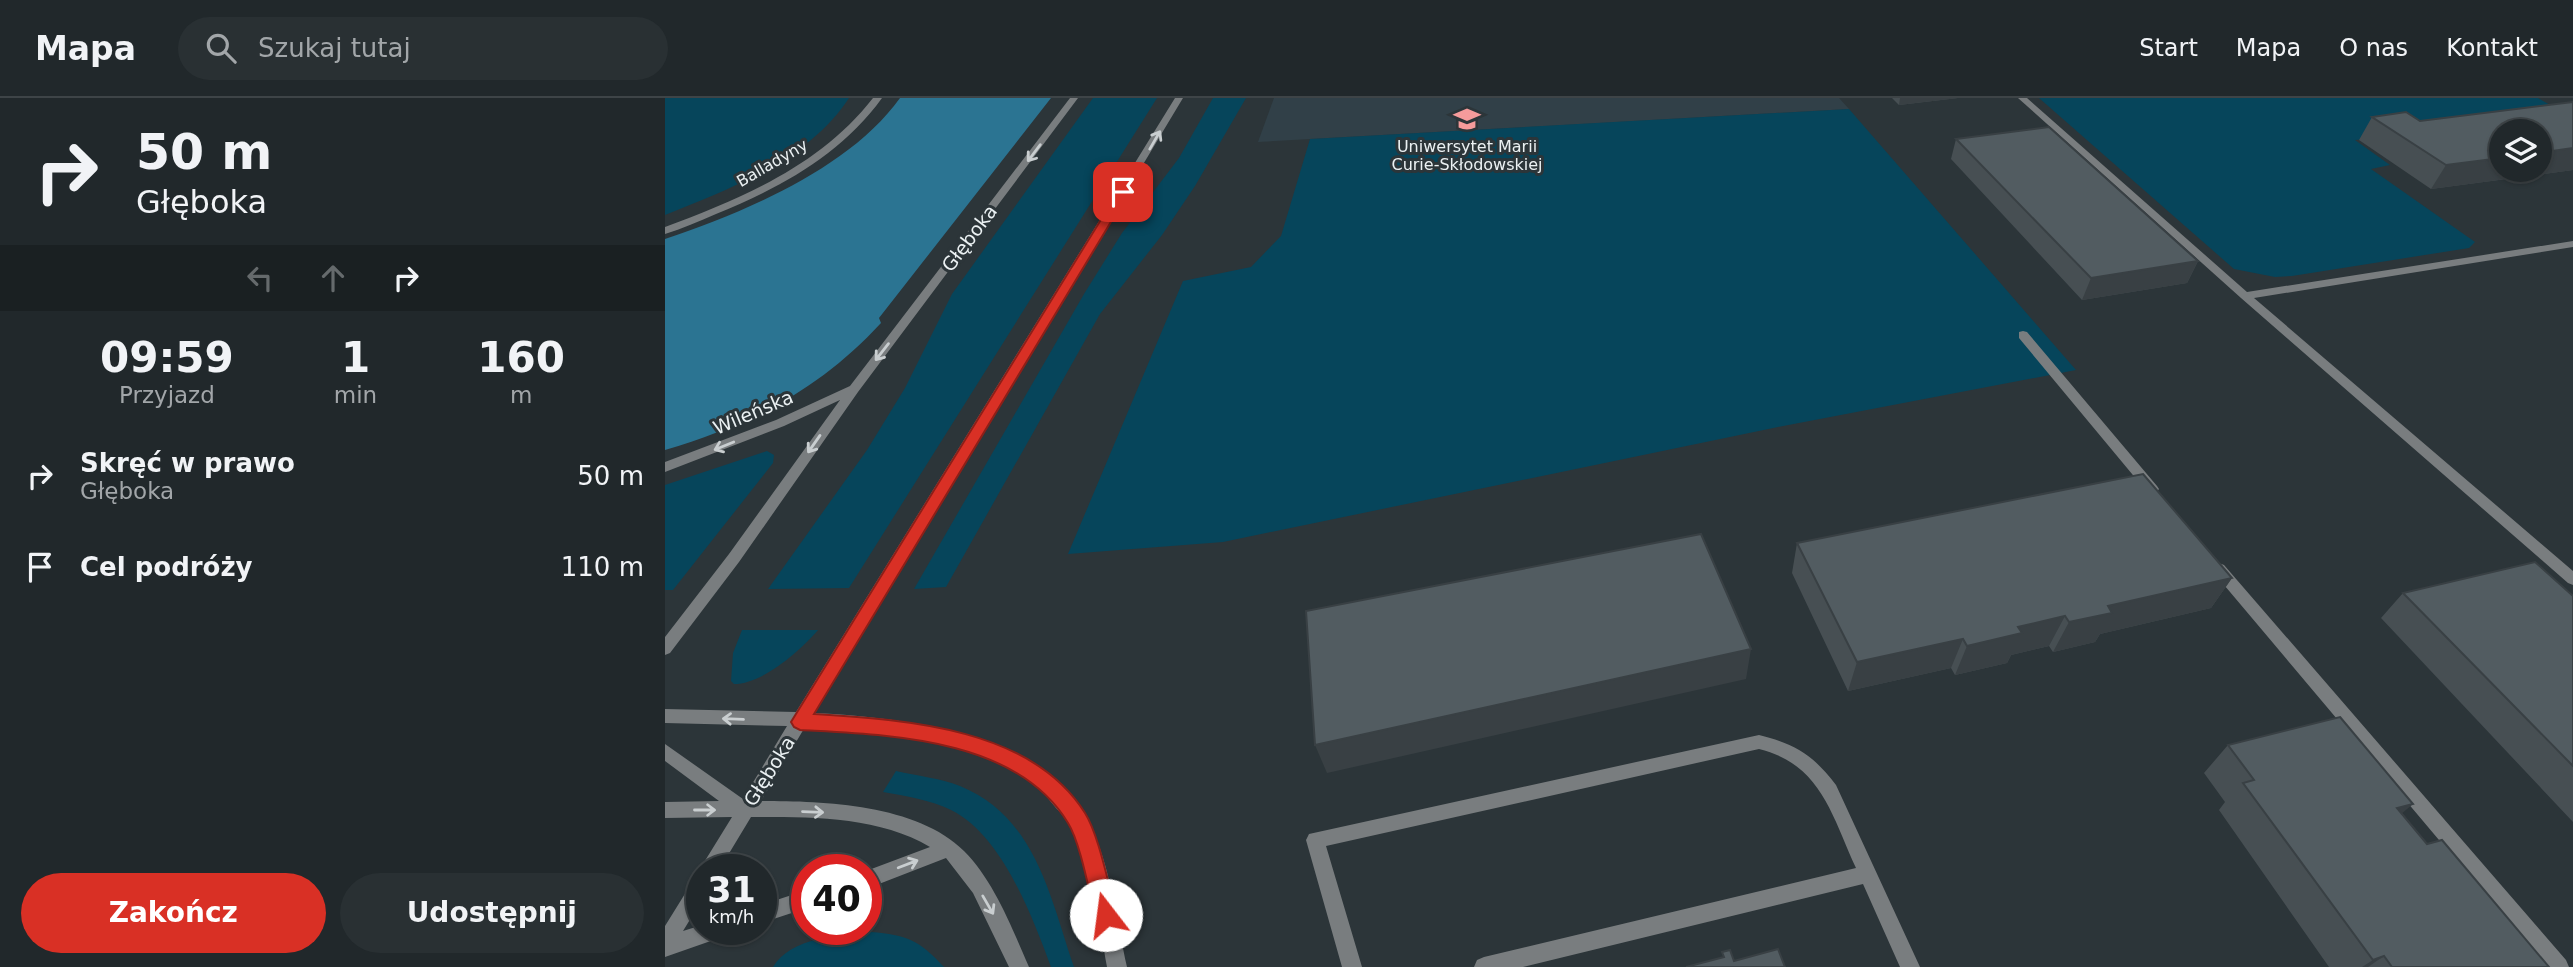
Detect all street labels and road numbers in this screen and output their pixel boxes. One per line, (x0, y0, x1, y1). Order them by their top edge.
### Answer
street label: Balladyny (733, 135, 811, 191)
street label: Głęboka (937, 200, 1001, 276)
street label: Wileńska (710, 385, 796, 439)
street label: Głęboka (739, 732, 799, 810)

